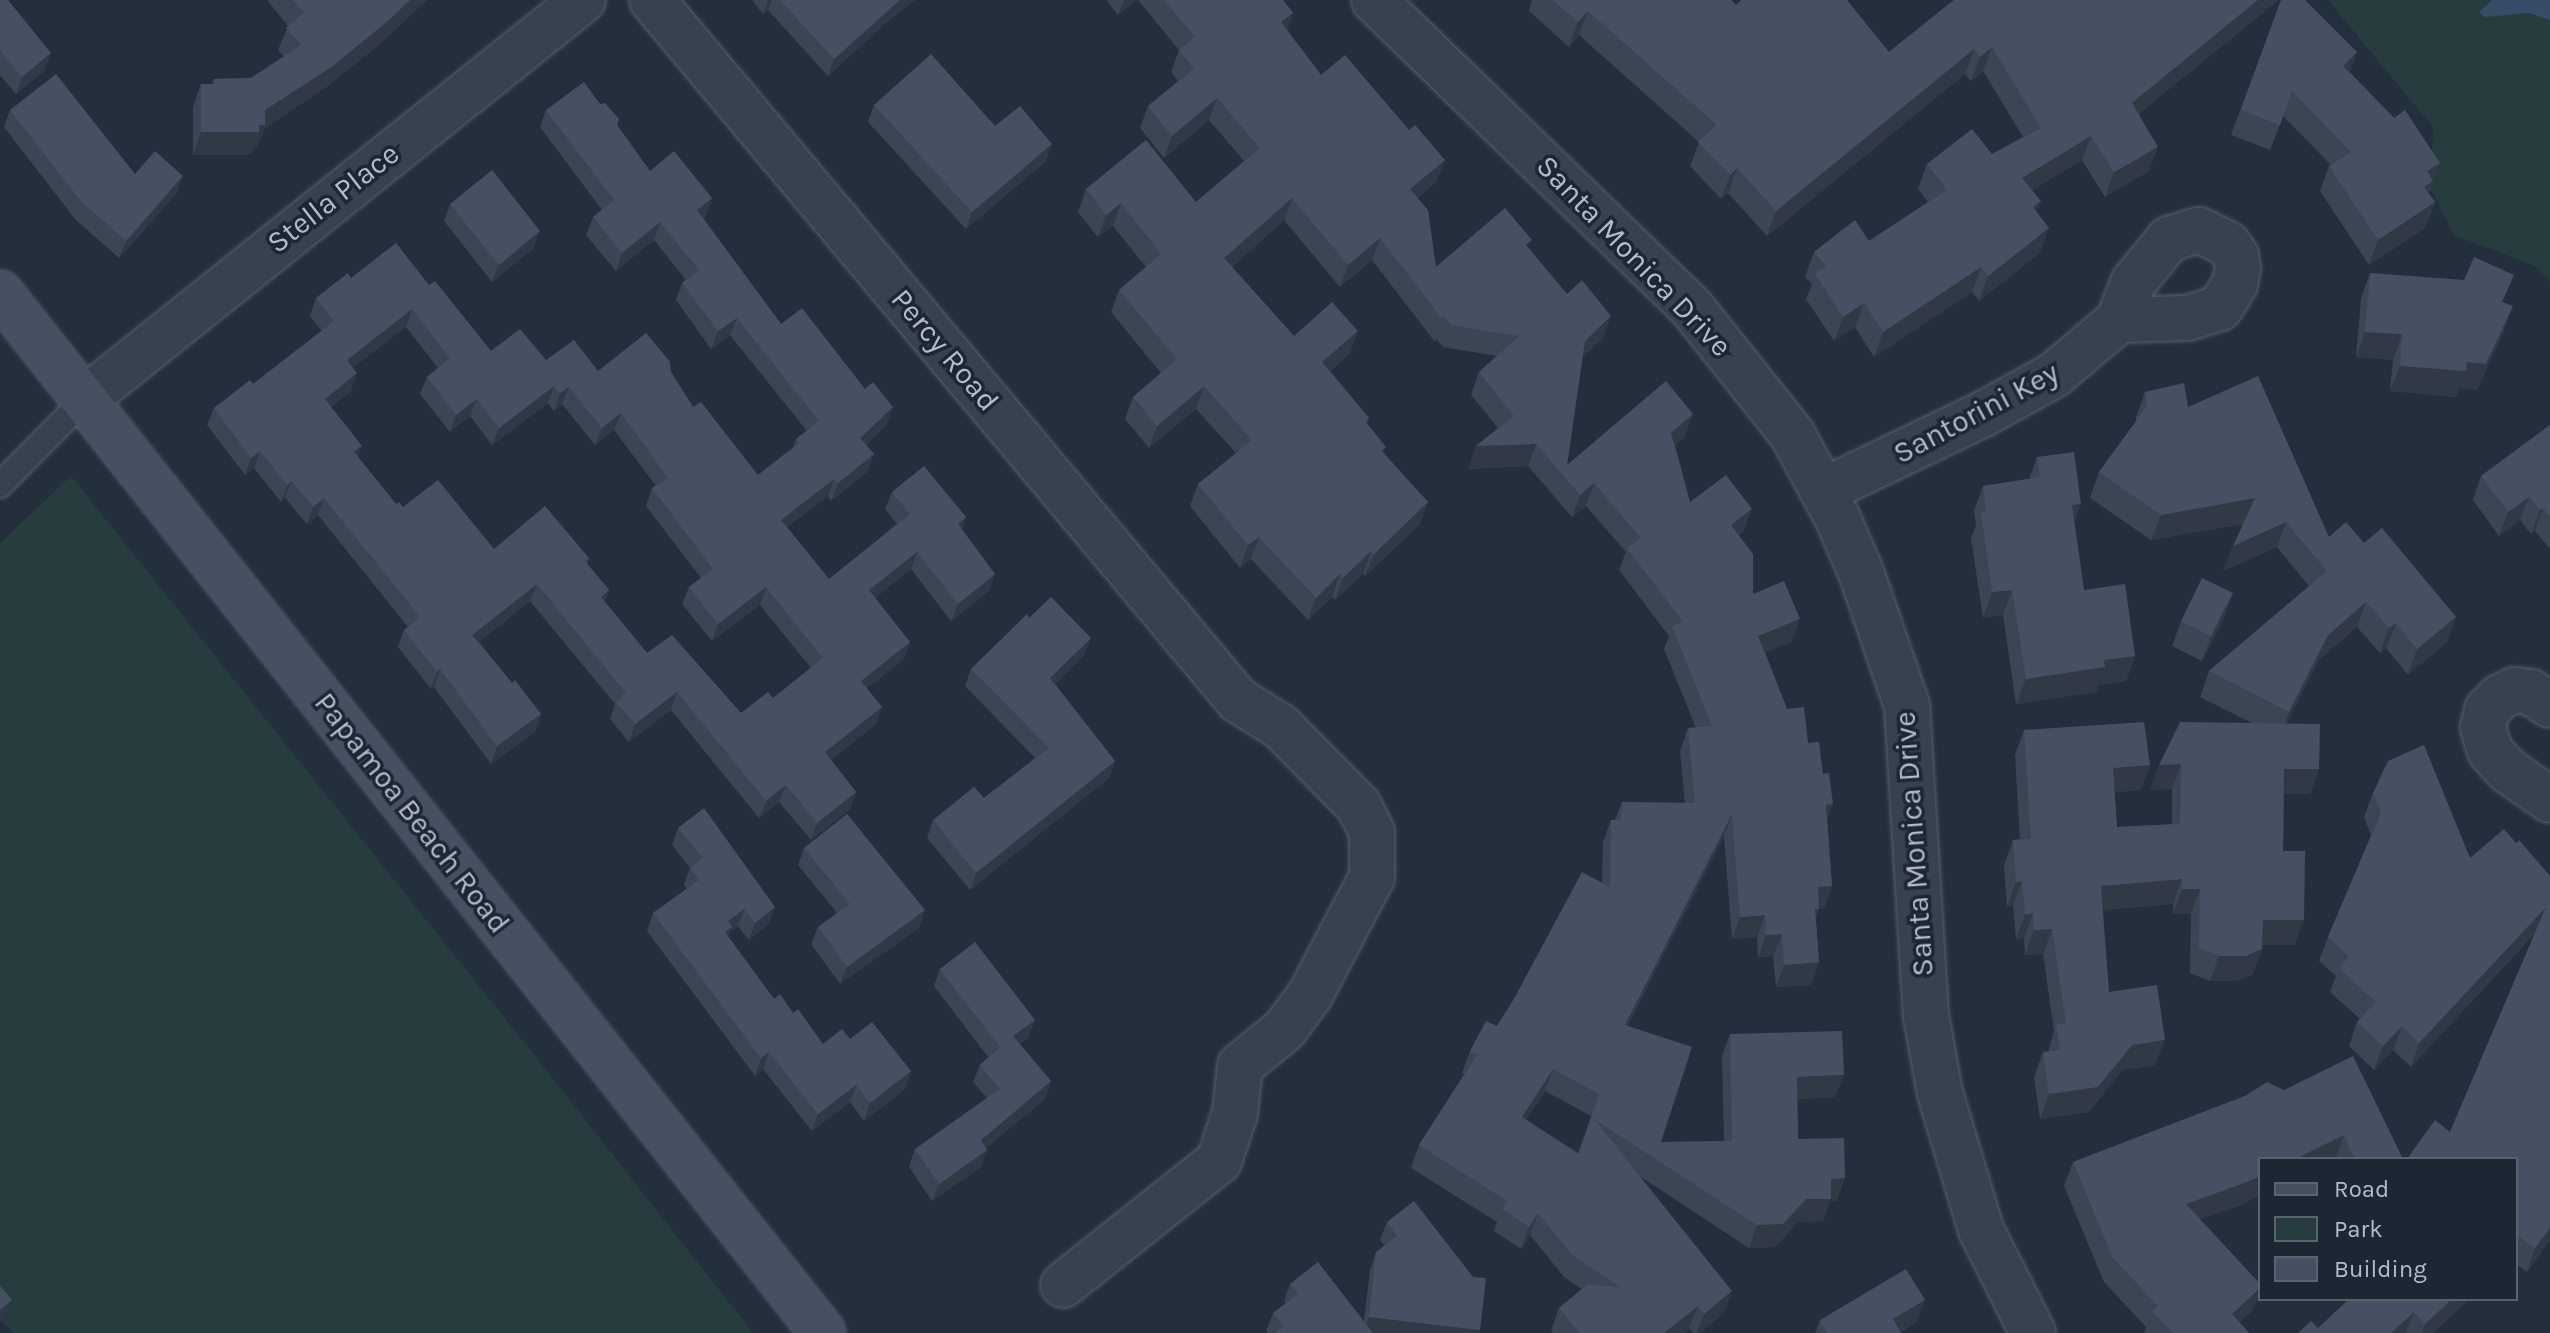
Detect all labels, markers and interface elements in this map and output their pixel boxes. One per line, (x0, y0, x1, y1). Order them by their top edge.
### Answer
street label: Stella Place (260, 135, 406, 261)
street label: Santa Monica Drive (1529, 148, 1739, 364)
street label: Percy Road (883, 282, 1007, 418)
street label: Santorini Key (1887, 354, 2065, 472)
street label: Papamoa Beach Road (307, 685, 517, 941)
street label: Santa Monica Drive (1887, 710, 1941, 978)
legend (2258, 1157, 2518, 1301)
text: Road (2334, 1175, 2389, 1203)
text: Park (2334, 1215, 2383, 1243)
text: Building (2334, 1255, 2427, 1283)

